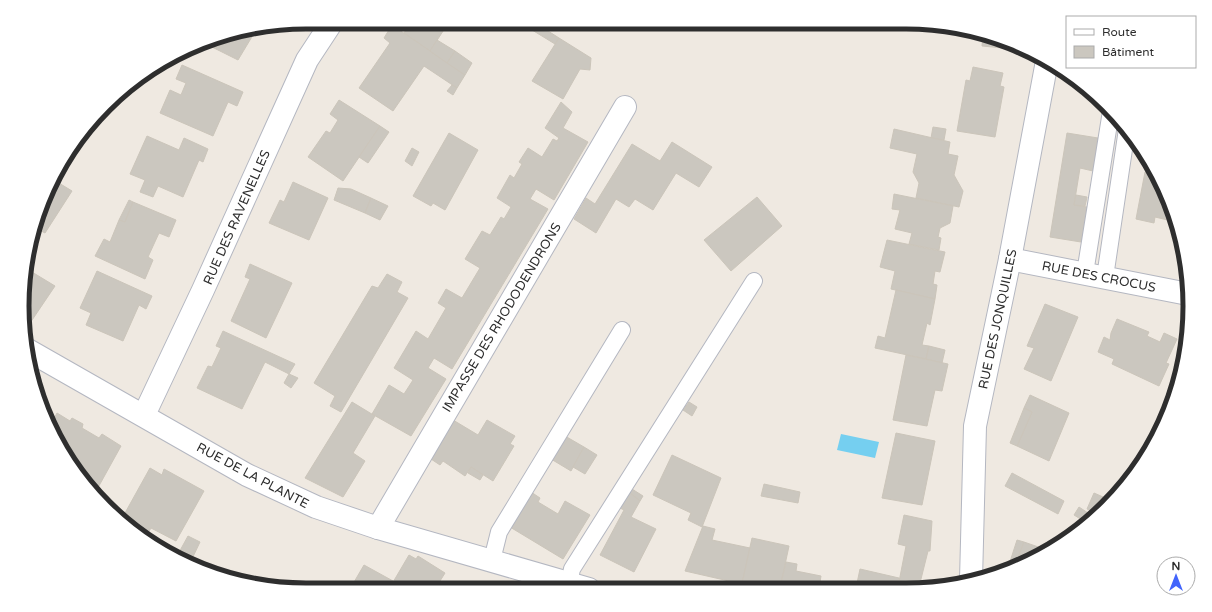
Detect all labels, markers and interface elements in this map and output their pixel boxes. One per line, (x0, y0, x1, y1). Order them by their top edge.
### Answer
legend (1066, 16, 1196, 68)
text: Route (1102, 25, 1137, 39)
text: Bâtiment (1102, 45, 1154, 59)
street label: RUE DES RAVENELLES (200, 147, 274, 287)
street label: IMPASSE DES RHODODENDRONS (439, 220, 565, 415)
street label: RUE DES JONQUILLES (975, 248, 1021, 391)
street label: RUE DES CROCUS (1040, 258, 1157, 296)
street label: RUE DE LA PLANTE (194, 440, 311, 512)
north arrow (1156, 556, 1196, 596)
text: N (1172, 560, 1180, 573)

